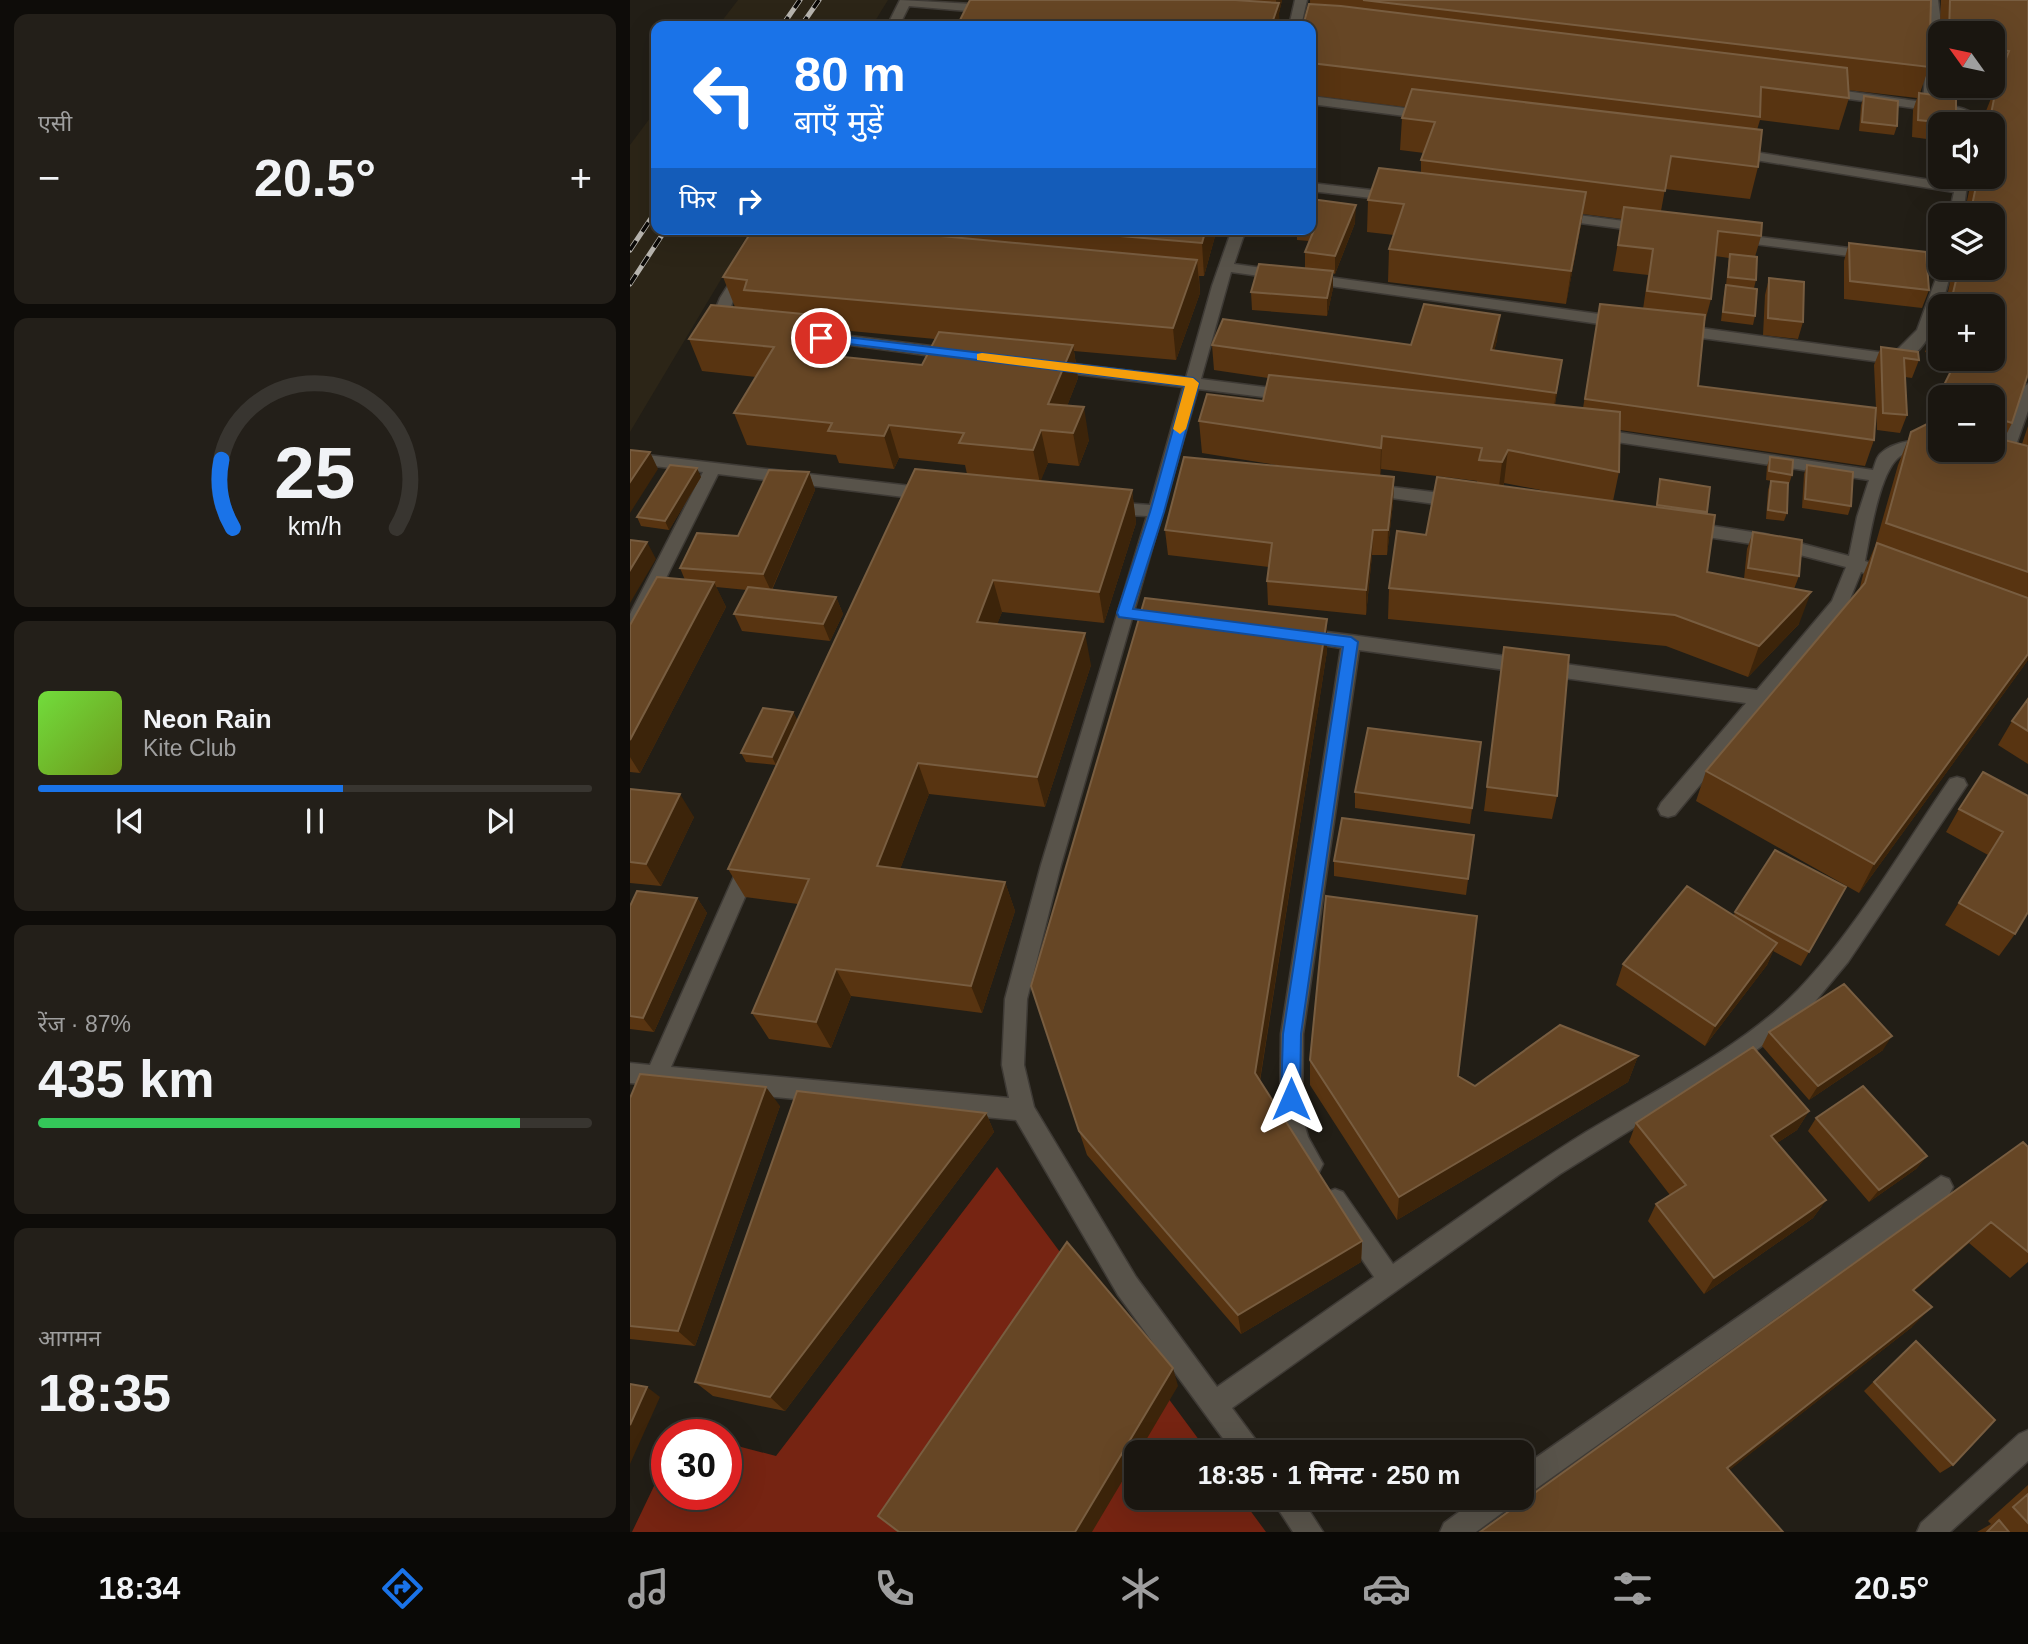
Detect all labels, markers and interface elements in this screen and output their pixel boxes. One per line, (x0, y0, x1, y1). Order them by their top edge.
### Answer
north arrow (1928, 21, 2006, 98)
map controls (1928, 21, 2005, 462)
text: 80 m (794, 47, 906, 101)
icon: left (679, 49, 770, 140)
text: बाएँ मुड़ें (794, 104, 883, 140)
text: एसी (38, 110, 72, 136)
button: sound (1928, 112, 2005, 189)
text: 20.5° (254, 149, 376, 207)
text: − (38, 157, 60, 199)
text: + (570, 157, 592, 199)
icon: right (730, 182, 768, 220)
text: फिर (679, 184, 716, 214)
button: layers (1928, 203, 2005, 280)
button: + (1928, 294, 2005, 371)
pin (791, 308, 851, 368)
icon: arrive (802, 319, 840, 357)
button: − (1928, 385, 2005, 462)
text: 25 (275, 433, 355, 514)
text: km/h (288, 512, 342, 540)
text: Neon Rain (143, 704, 272, 734)
text: Kite Club (143, 735, 236, 761)
icon: previous (111, 802, 149, 840)
icon: pause (296, 802, 334, 840)
icon: next (481, 802, 519, 840)
text: रेंज · 87% (38, 1011, 131, 1037)
text: 435 km (38, 1050, 214, 1108)
position arrow (1254, 1062, 1328, 1136)
text: आगमन (38, 1325, 101, 1351)
text: 18:35 (38, 1364, 171, 1422)
speed limit sign: 30 (651, 1419, 742, 1510)
text: 18:35 · 1 मिनट · 250 m (1198, 1460, 1460, 1490)
icon: directions (378, 1564, 427, 1613)
icon: music (624, 1564, 673, 1613)
icon: phone (870, 1564, 919, 1613)
icon: climate (1116, 1564, 1165, 1613)
icon: car (1362, 1564, 1411, 1613)
icon: filters (1608, 1564, 1657, 1613)
text: 18:34 (99, 1570, 180, 1606)
text: 20.5° (1854, 1570, 1929, 1606)

